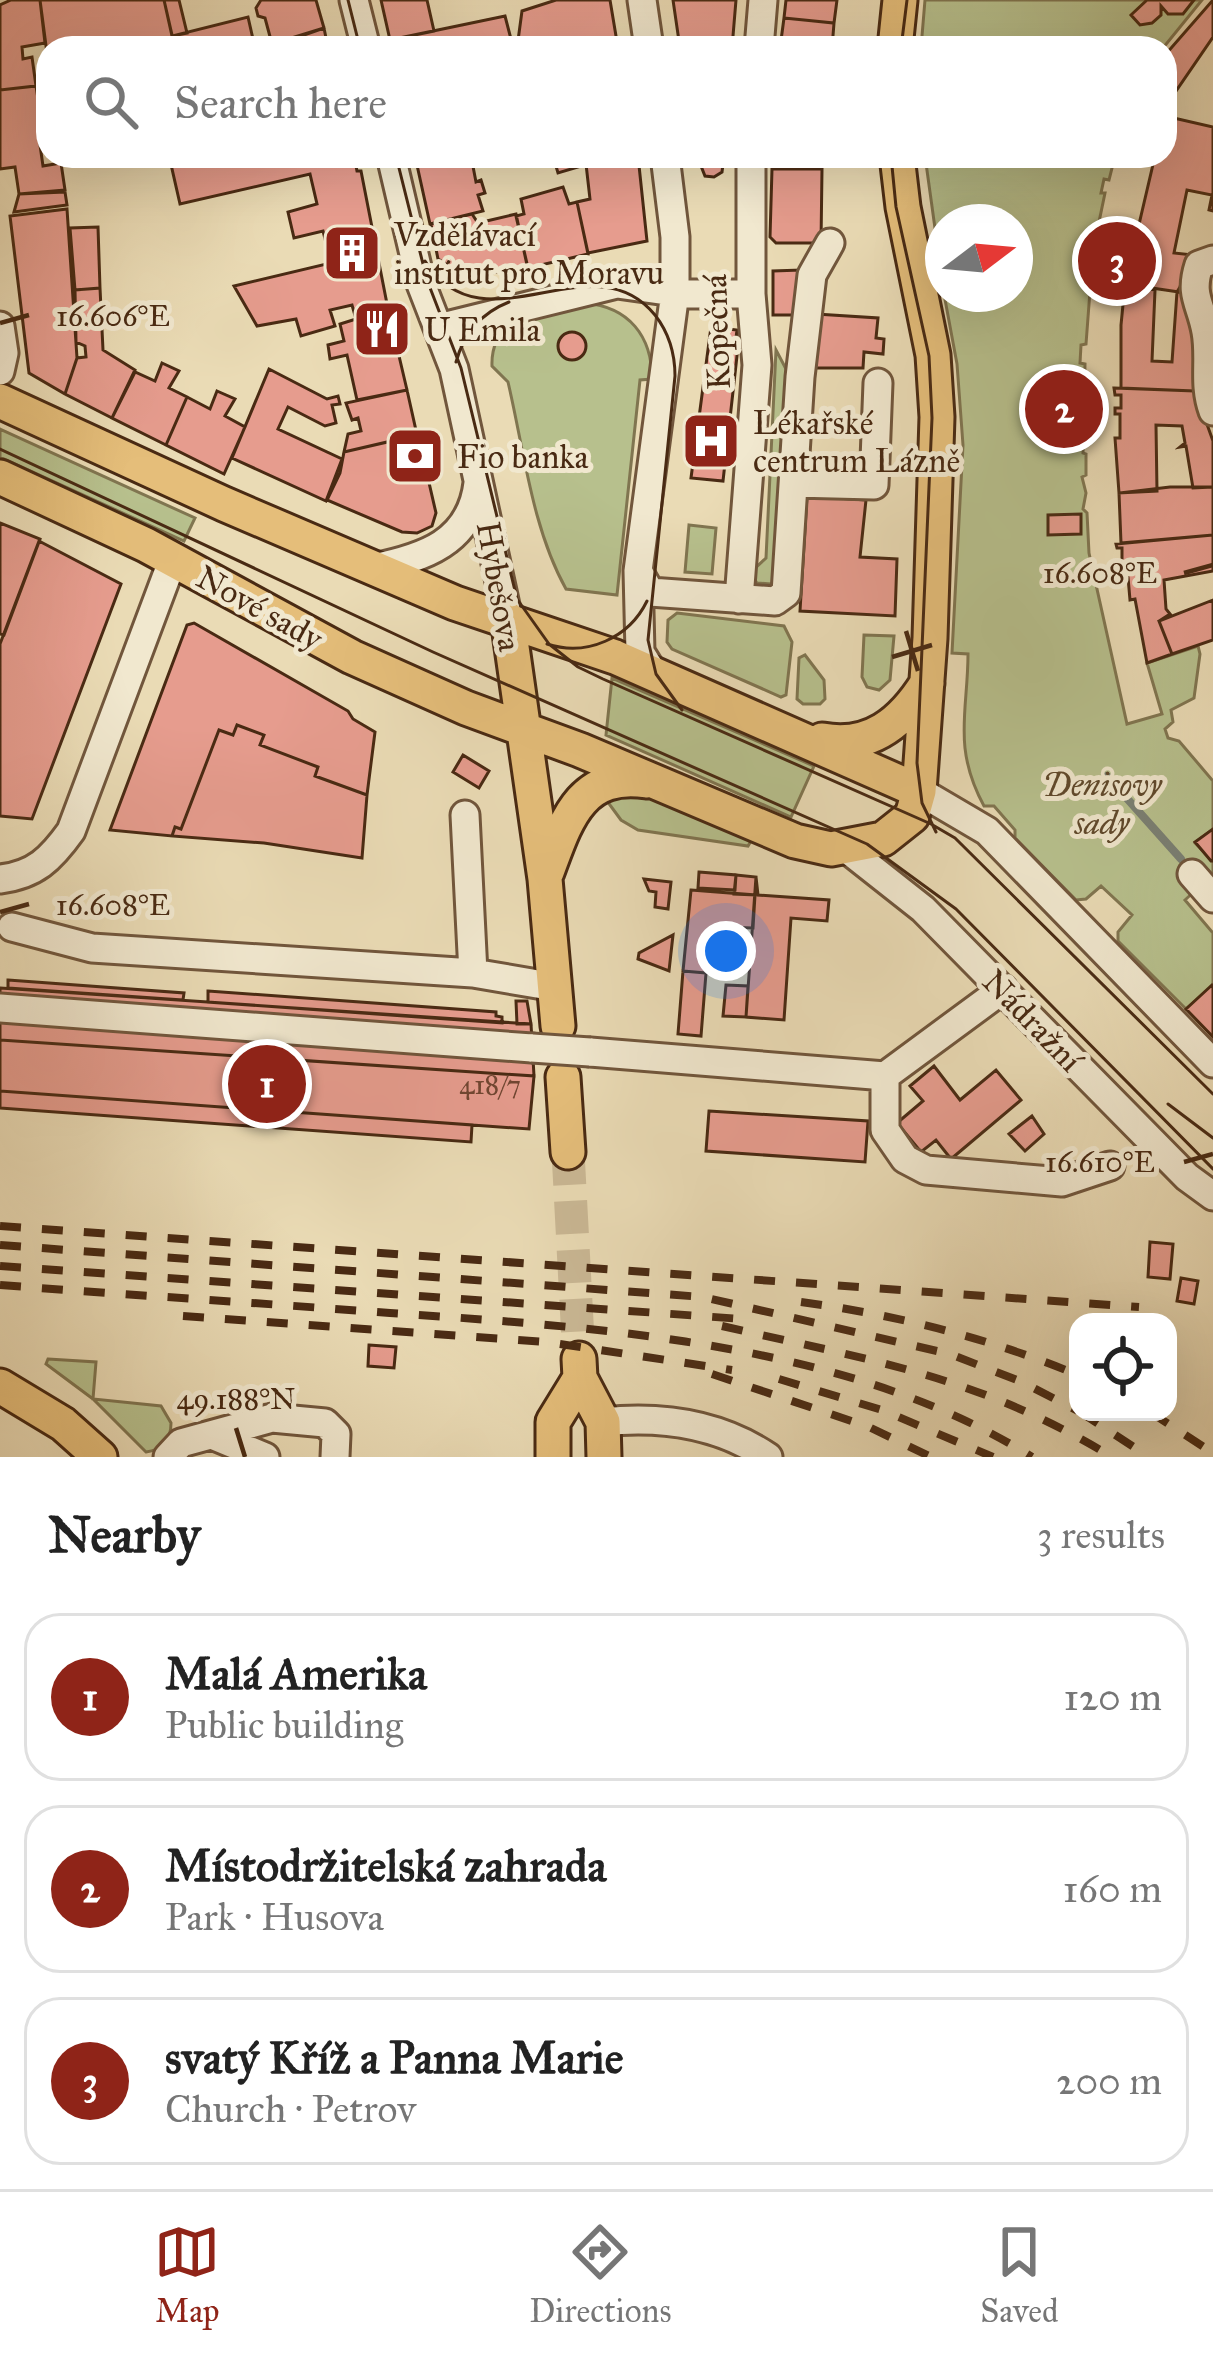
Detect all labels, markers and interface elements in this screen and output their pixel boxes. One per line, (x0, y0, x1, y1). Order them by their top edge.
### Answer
search box (36, 36, 1177, 168)
icon: search (78, 69, 144, 135)
text: Search here (174, 75, 387, 130)
north arrow (925, 204, 1033, 312)
place label: Vzdělávací institut pro Moravu (393, 215, 664, 293)
pin: 3 (1078, 216, 1156, 306)
building icon: Vzdělávací institut pro Moravu (321, 222, 383, 284)
street label: Kopečná (695, 273, 739, 391)
text: 16.606°E (56, 298, 170, 334)
restaurant icon: U Emila (351, 298, 413, 360)
place label: U Emila (424, 310, 541, 350)
pin: 2 (1025, 364, 1103, 454)
place label: Lékařské centrum Lázně (753, 403, 960, 481)
hospital icon: Lékařské centrum Lázně (680, 410, 742, 472)
bank icon: Fio banka (384, 425, 446, 487)
place label: Fio banka (457, 437, 589, 477)
street label: Hybešova (468, 518, 530, 654)
text: 16.608°E (1043, 555, 1157, 591)
street label: Nové sady (189, 557, 330, 659)
park label: Denisovy sady (1042, 765, 1163, 843)
text: 16.608°E (56, 887, 170, 923)
your location (696, 921, 756, 981)
street label: Nádražní (974, 961, 1092, 1081)
pin: 1 (228, 1039, 306, 1129)
house number: 418/7 (459, 1068, 521, 1101)
text: 16.610°E (1045, 1144, 1155, 1180)
map controls (1069, 1313, 1177, 1421)
button: locate (1069, 1313, 1177, 1421)
text: 49.188°N (176, 1381, 296, 1418)
text: Nearby (48, 1504, 200, 1566)
text: 3 results (1037, 1511, 1165, 1559)
text: Malá Amerika (165, 1646, 427, 1701)
text: 1 (82, 1673, 98, 1721)
text: 120 m (1063, 1673, 1162, 1721)
text: Public building (165, 1701, 403, 1749)
text: Místodržitelská zahrada (165, 1838, 607, 1893)
text: 2 (80, 1865, 100, 1913)
text: 160 m (1063, 1865, 1162, 1913)
text: Park · Husova (165, 1893, 384, 1941)
text: svatý Kříž a Panna Marie (165, 2030, 624, 2085)
text: 3 (82, 2057, 98, 2105)
text: 200 m (1056, 2057, 1162, 2105)
text: Church · Petrov (165, 2085, 416, 2133)
tab: Map (154, 2219, 220, 2331)
tab: Directions (529, 2219, 671, 2331)
tab: Saved (980, 2219, 1059, 2331)

